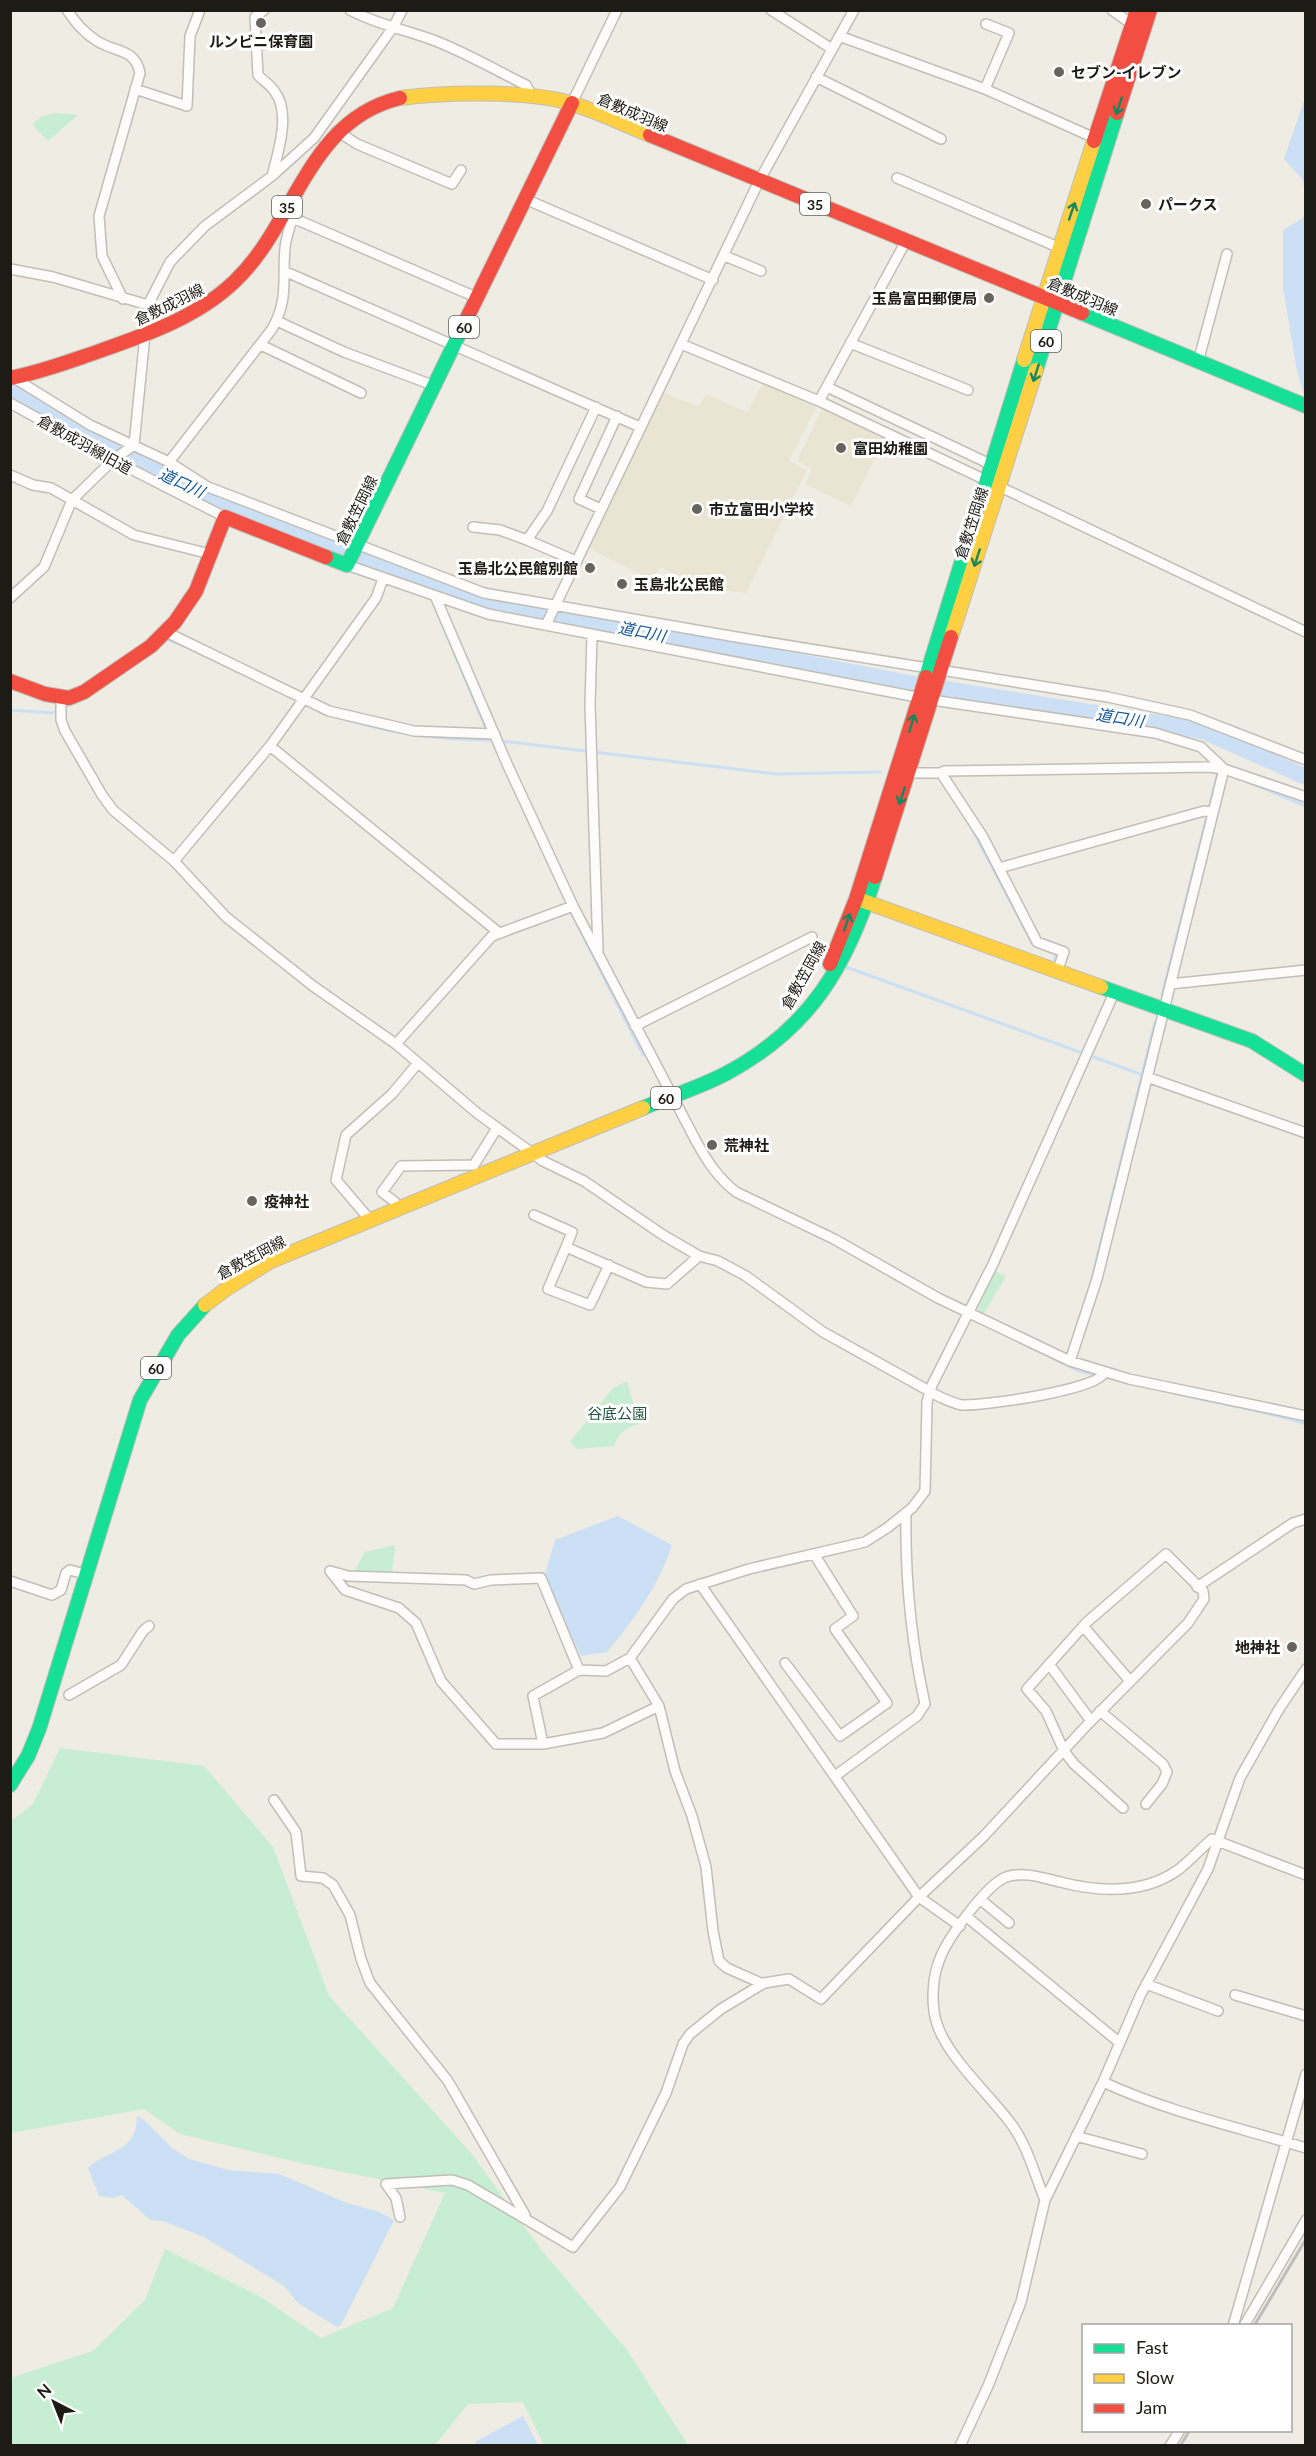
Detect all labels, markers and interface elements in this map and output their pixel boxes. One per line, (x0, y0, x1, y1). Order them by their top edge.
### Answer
marker: ルンビニ保育園 (254, 16, 268, 30)
place label: ルンビニ保育園 (209, 32, 313, 50)
place label: セブン-イレブン (1071, 63, 1182, 81)
marker: セブン-イレブン (1052, 65, 1066, 79)
street label: 倉敷成羽線 (595, 89, 671, 135)
one-way arrow (1113, 96, 1124, 115)
road number: 35 (800, 193, 830, 215)
place label: パークス (1158, 195, 1218, 213)
road number: 35 (272, 196, 302, 218)
marker: パークス (1139, 197, 1153, 211)
one-way arrow (1068, 202, 1079, 221)
street label: 倉敷成羽線 (1045, 273, 1121, 319)
street label: 倉敷成羽線 (131, 279, 207, 329)
place label: 玉島富田郵便局 (872, 289, 977, 307)
marker: 玉島富田郵便局 (982, 291, 996, 305)
road number: 60 (449, 316, 479, 338)
road number: 60 (1031, 330, 1061, 352)
one-way arrow (1030, 363, 1041, 382)
street label: 倉敷成羽線旧道 (35, 411, 135, 477)
place label: 富田幼稚園 (853, 439, 928, 457)
marker: 富田幼稚園 (834, 441, 848, 455)
water label: 道口川 (156, 463, 210, 502)
street label: 倉敷笠岡線 (331, 472, 381, 548)
street label: 倉敷笠岡線 (951, 485, 991, 561)
place label: 市立富田小学校 (709, 500, 814, 518)
marker: 市立富田小学校 (690, 502, 704, 516)
one-way arrow (971, 548, 982, 567)
place label: 玉島北公民館別館 (458, 559, 578, 577)
marker: 玉島北公民館別館 (583, 561, 597, 575)
place label: 玉島北公民館 (634, 575, 724, 593)
marker: 玉島北公民館 (615, 577, 629, 591)
water label: 道口川 (617, 617, 669, 645)
water label: 道口川 (1095, 704, 1147, 730)
one-way arrow (907, 714, 918, 733)
one-way arrow (896, 786, 907, 805)
one-way arrow (843, 913, 854, 932)
street label: 倉敷笠岡線 (777, 938, 829, 1012)
road number: 60 (651, 1087, 681, 1109)
place label: 荒神社 (724, 1136, 769, 1154)
marker: 荒神社 (705, 1138, 719, 1152)
place label: 疫神社 (264, 1192, 309, 1210)
marker: 疫神社 (245, 1194, 259, 1208)
street label: 倉敷笠岡線 (214, 1231, 288, 1283)
road number: 60 (141, 1357, 171, 1379)
park label: 谷底公園 (587, 1404, 647, 1422)
place label: 地神社 (1235, 1638, 1280, 1656)
marker: 地神社 (1285, 1640, 1299, 1654)
legend (1082, 2324, 1292, 2432)
text: Fast (1136, 2336, 1169, 2358)
text: Slow (1136, 2366, 1174, 2388)
north arrow (24, 2372, 84, 2432)
text: N (33, 2379, 55, 2402)
text: Jam (1136, 2396, 1167, 2418)

